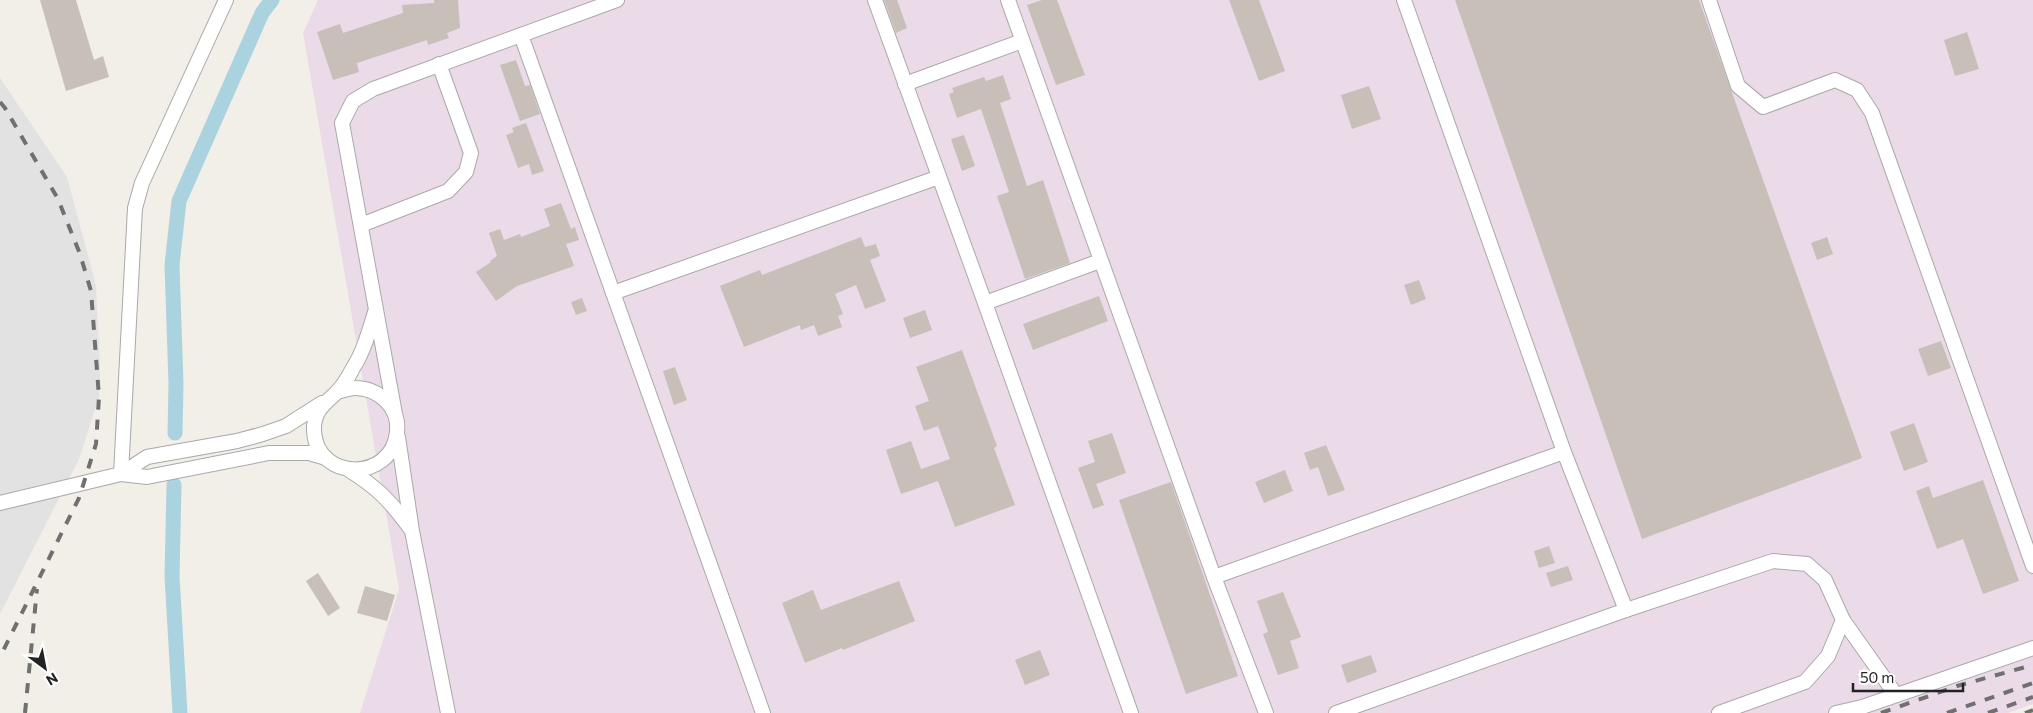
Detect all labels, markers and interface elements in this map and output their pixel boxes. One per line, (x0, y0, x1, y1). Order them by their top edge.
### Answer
north arrow (20, 643, 70, 693)
scale bar (1853, 660, 1963, 692)
text: 50 m (1860, 668, 1894, 686)
text: N (43, 669, 61, 689)

